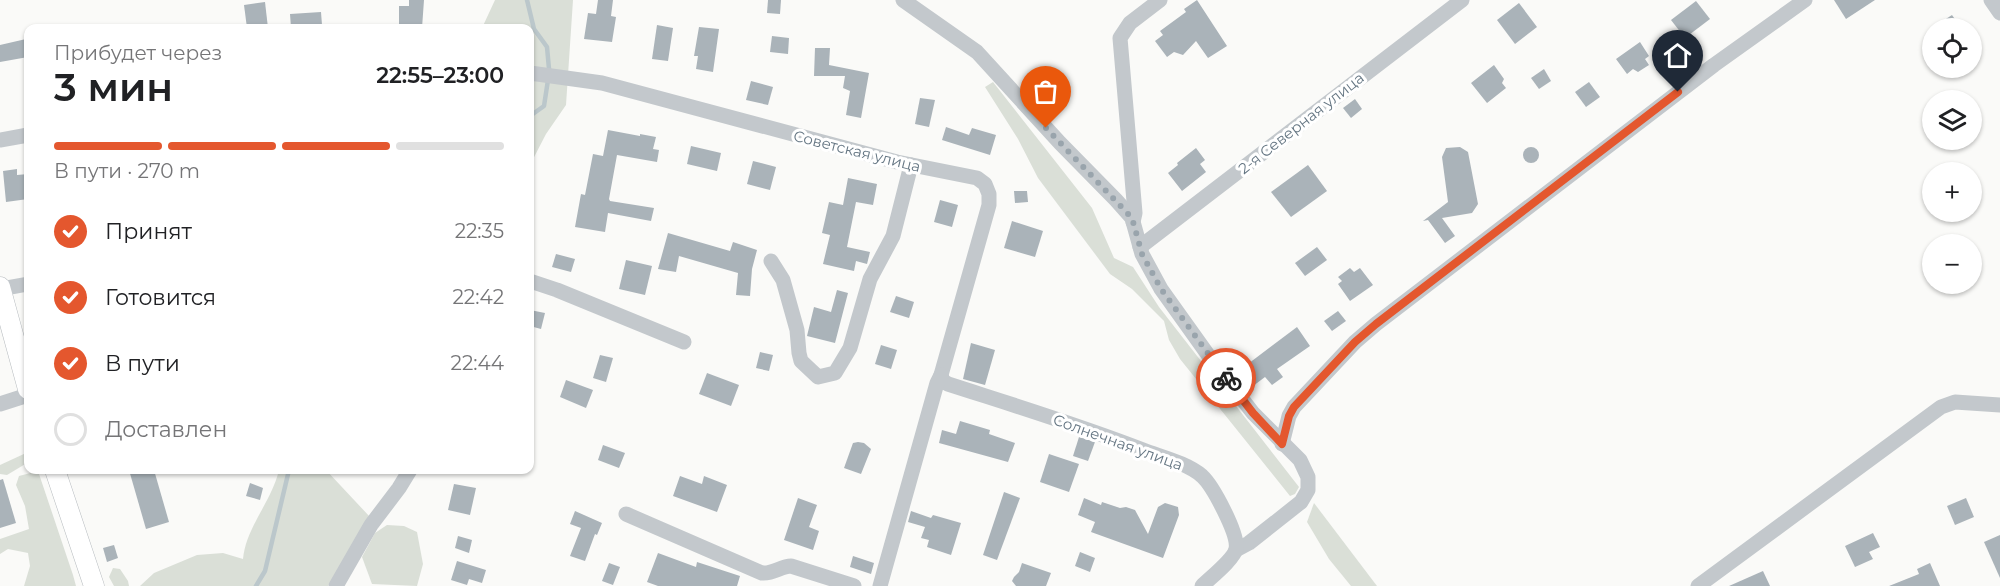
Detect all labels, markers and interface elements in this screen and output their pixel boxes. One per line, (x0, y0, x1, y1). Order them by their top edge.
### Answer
map controls (1922, 18, 1982, 294)
button: locate (1922, 18, 1982, 78)
pin (1652, 30, 1703, 92)
icon: home (1661, 39, 1694, 72)
text: Прибудет через (54, 41, 222, 65)
text: 22:55–23:00 (376, 62, 504, 89)
text: 3 мин (54, 63, 173, 111)
pin (1020, 66, 1071, 128)
street label: 2-я Северная улица (1235, 68, 1367, 178)
icon: bag (1029, 75, 1062, 108)
button: layers (1922, 90, 1982, 150)
street label: Советская улица (791, 126, 923, 176)
text: В пути · 270 m (54, 159, 200, 183)
button: + (1922, 162, 1982, 222)
icon: check (54, 215, 87, 248)
text: Принят (105, 218, 192, 245)
text: 22:35 (455, 219, 504, 243)
button: − (1922, 234, 1982, 294)
icon: check (54, 281, 87, 314)
text: Готовится (105, 284, 216, 311)
text: 22:42 (453, 285, 504, 309)
icon: check (54, 347, 87, 380)
courier (1196, 348, 1256, 408)
text: В пути (105, 350, 180, 377)
text: 22:44 (451, 351, 504, 375)
icon: bike (1210, 362, 1243, 395)
street label: Солнечная улица (1051, 410, 1185, 474)
text: Доставлен (105, 416, 227, 443)

